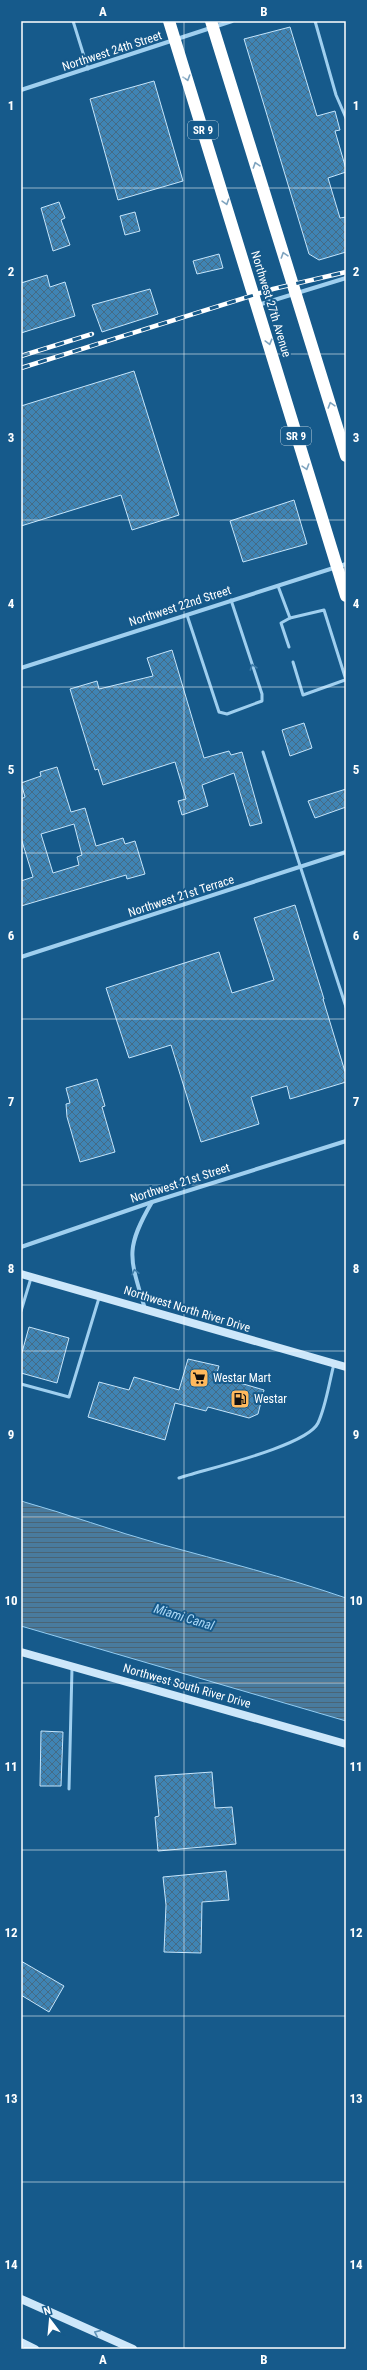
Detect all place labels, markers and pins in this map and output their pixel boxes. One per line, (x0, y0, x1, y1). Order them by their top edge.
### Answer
supermarket icon: Westar Mart (188, 1367, 210, 1389)
place label: Westar Mart (213, 1371, 272, 1385)
fuel station icon: Westar (229, 1388, 251, 1410)
place label: Westar (254, 1392, 287, 1406)

